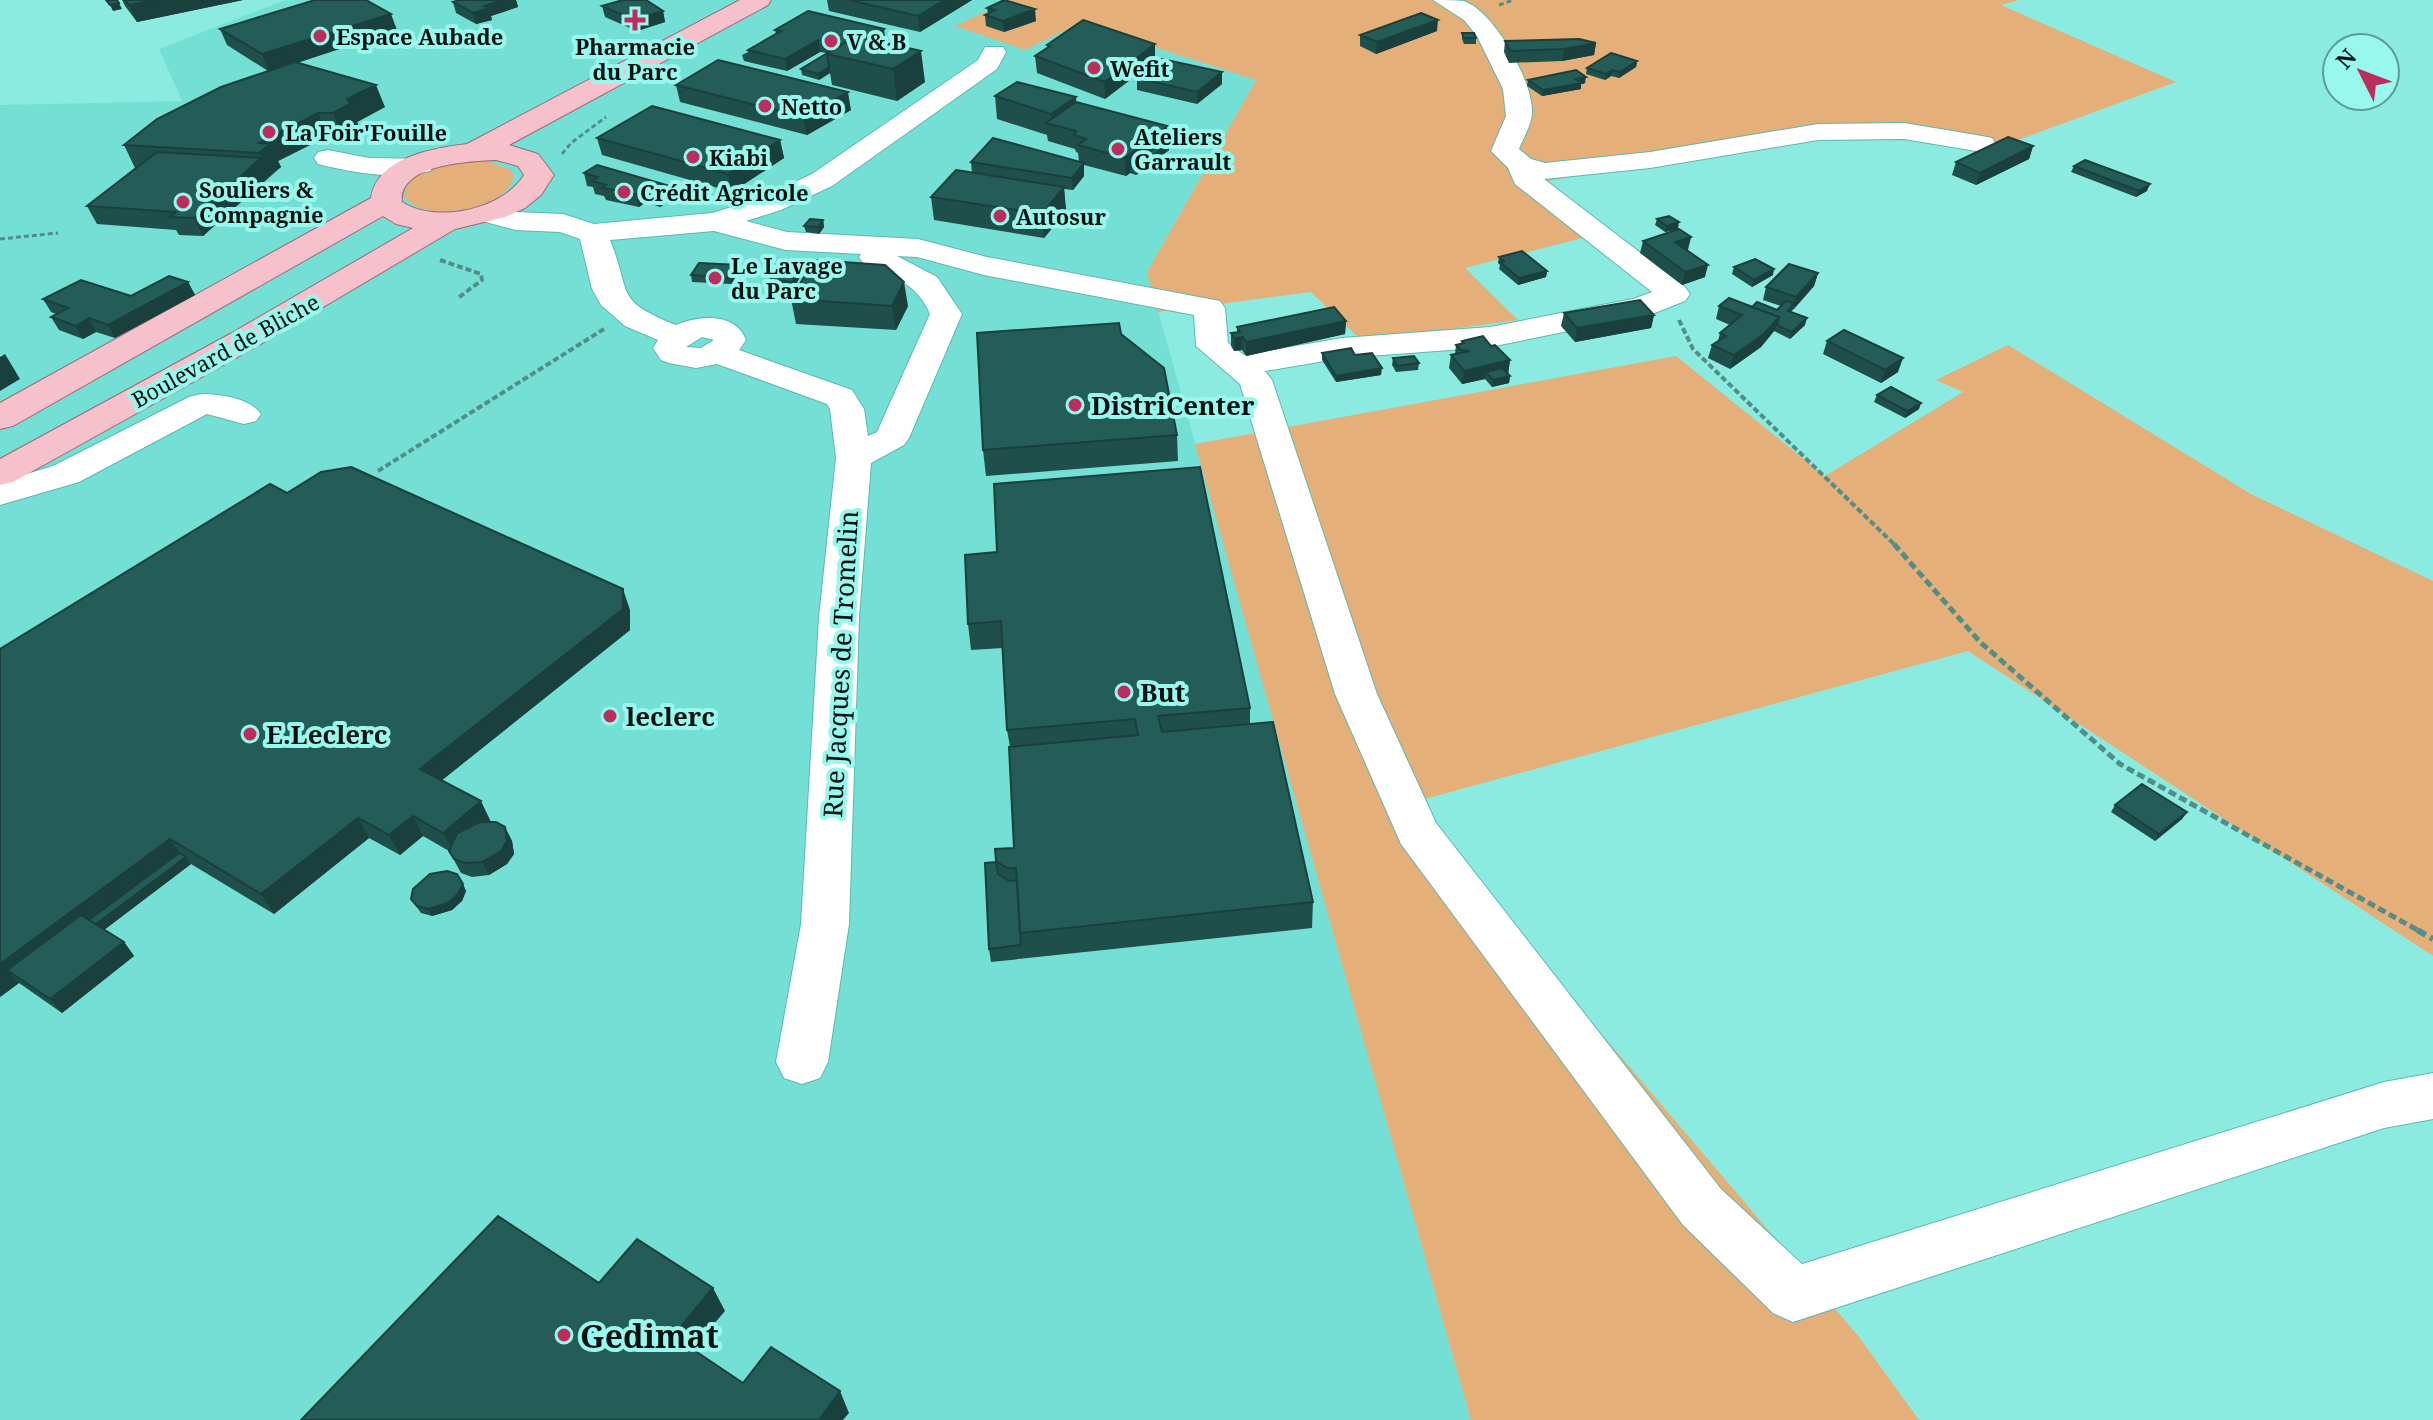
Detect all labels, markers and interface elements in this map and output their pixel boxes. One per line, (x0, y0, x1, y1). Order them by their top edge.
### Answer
marker: Pharmacie du Parc (626, 11, 644, 29)
place label: Espace Aubade (336, 21, 503, 51)
place label: V & B (847, 26, 906, 56)
marker: Espace Aubade (311, 27, 329, 45)
place label: Pharmacie du Parc (575, 31, 695, 86)
marker: V & B (822, 32, 840, 50)
north arrow (2321, 32, 2401, 112)
text: N (2328, 41, 2362, 74)
place label: Wefit (1110, 53, 1170, 83)
marker: Wefit (1085, 59, 1103, 77)
place label: Netto (781, 91, 842, 121)
marker: Netto (756, 97, 774, 115)
place label: La Foir'Fouille (285, 117, 447, 147)
place label: Ateliers Garrault (1134, 121, 1231, 176)
marker: La Foir'Fouille (260, 123, 278, 141)
marker: Ateliers Garrault (1109, 140, 1127, 158)
place label: Kiabi (709, 142, 768, 172)
marker: Kiabi (684, 148, 702, 166)
place label: Souliers & Compagnie (199, 174, 324, 229)
place label: Crédit Agricole (640, 177, 809, 207)
marker: Crédit Agricole (615, 183, 633, 201)
marker: Souliers & Compagnie (174, 193, 192, 211)
place label: Autosur (1016, 201, 1106, 231)
marker: Autosur (991, 207, 1009, 225)
place label: Le Lavage du Parc (731, 250, 843, 305)
marker: Le Lavage du Parc (706, 269, 724, 287)
street label: Boulevard de Bliche (126, 286, 324, 414)
place label: DistriCenter (1091, 387, 1255, 423)
marker: DistriCenter (1066, 396, 1084, 414)
street label: Rue Jacques de Tromelin (814, 509, 866, 818)
place label: But (1140, 674, 1186, 710)
marker: But (1115, 683, 1133, 701)
place label: leclerc (626, 698, 715, 734)
marker: leclerc (601, 707, 619, 725)
place label: E.Leclerc (266, 716, 388, 752)
marker: E.Leclerc (241, 725, 259, 743)
place label: Gedimat (580, 1314, 719, 1357)
marker: Gedimat (555, 1326, 573, 1344)

